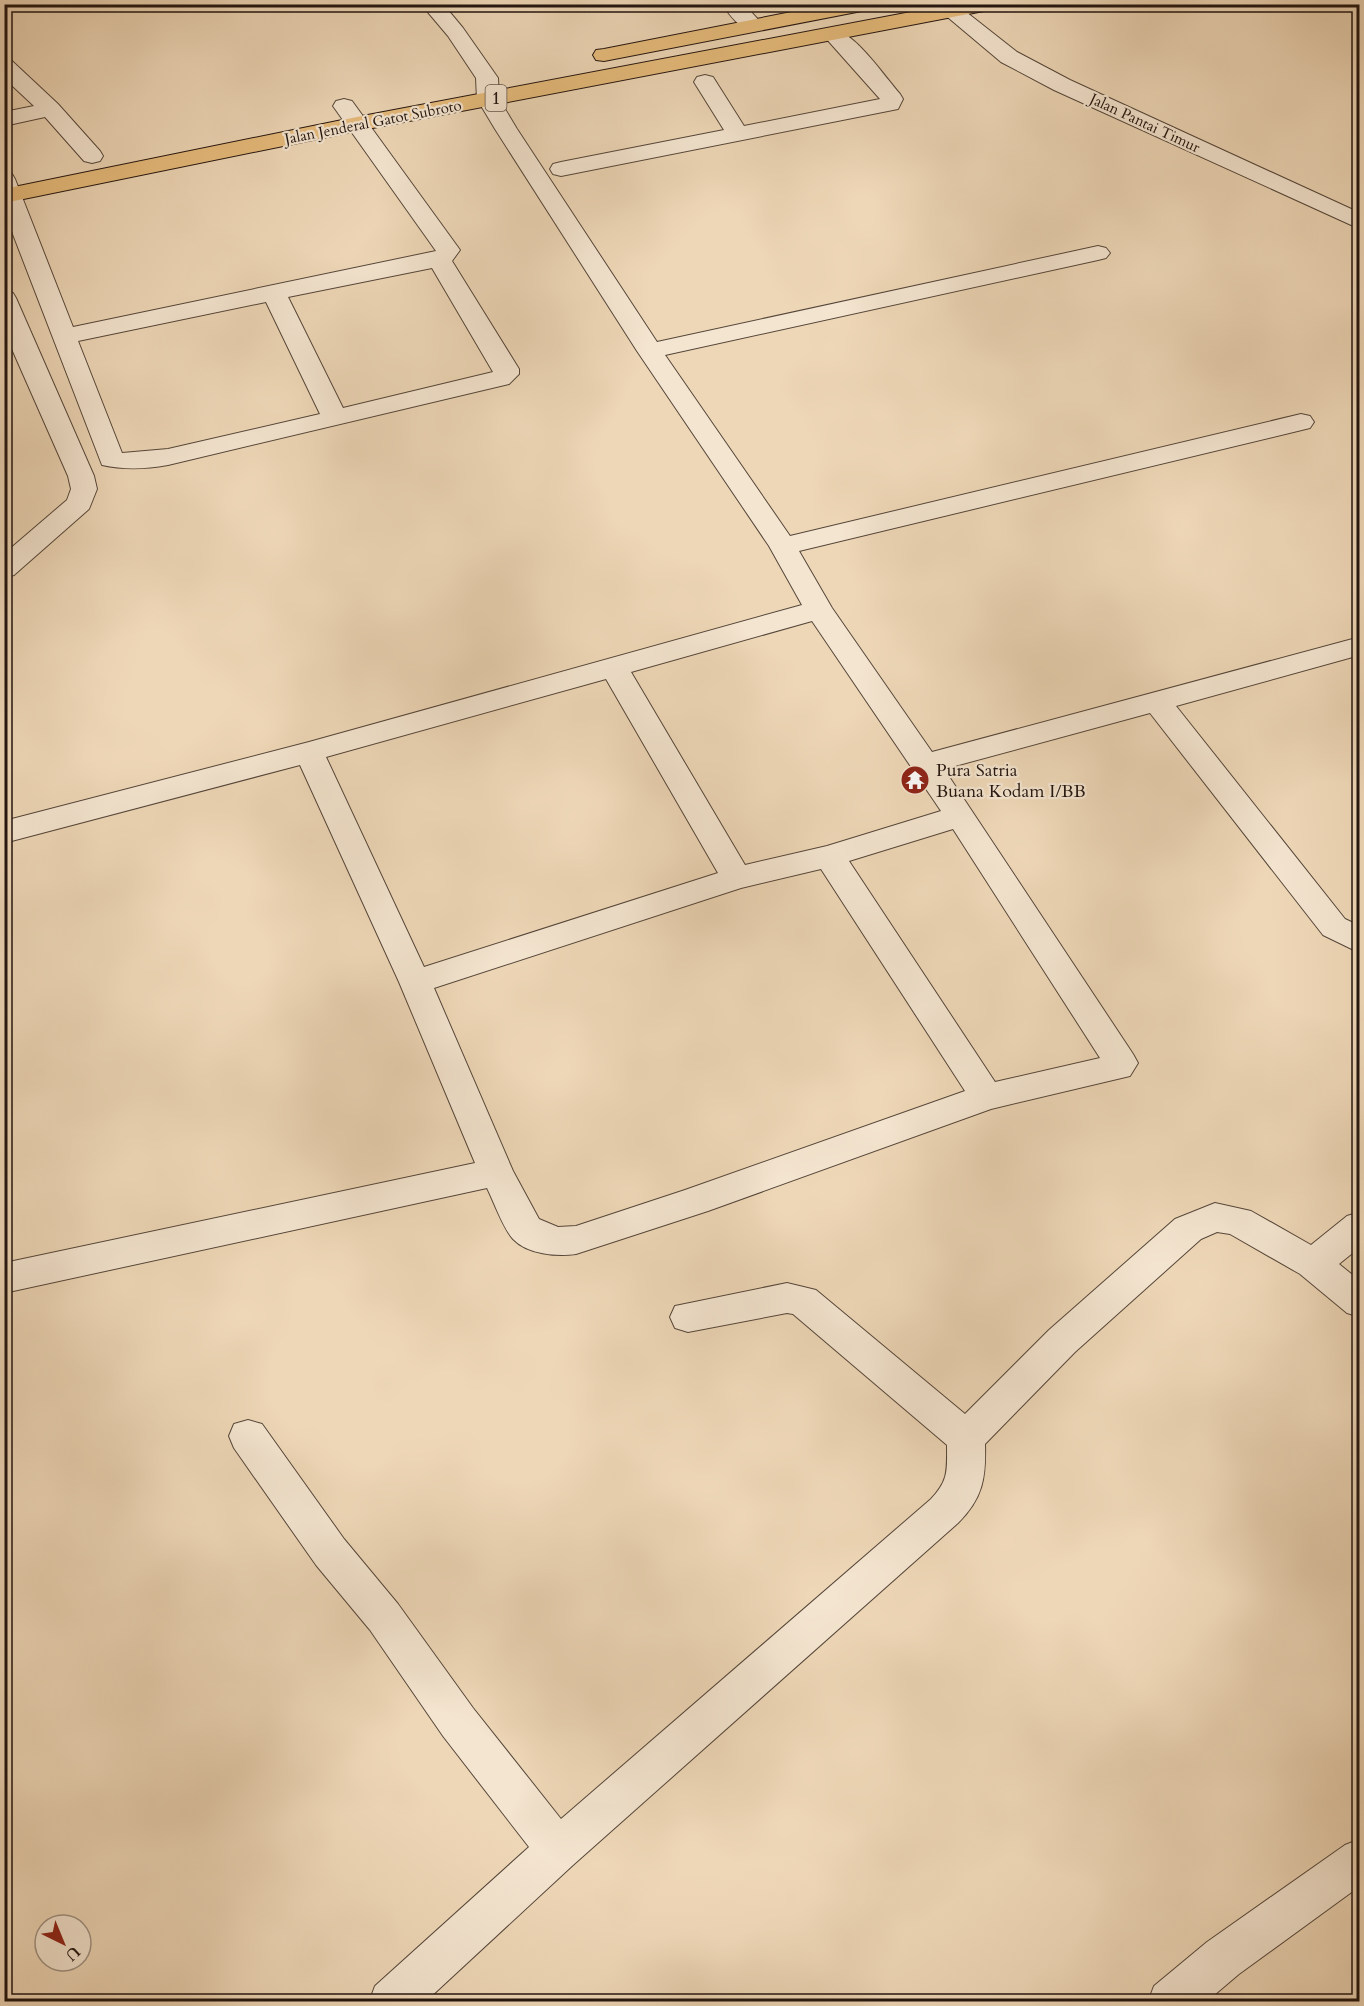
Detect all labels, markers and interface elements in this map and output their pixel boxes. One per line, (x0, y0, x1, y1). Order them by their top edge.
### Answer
road number: 1 (486, 85, 506, 111)
street label: Jalan Pantai Timur (1085, 88, 1204, 158)
street label: Jalan Jenderal Gatot Subroto (281, 95, 463, 149)
place label: Pura Satria Buana Kodam I/BB (936, 758, 1086, 804)
temple icon: Pura Satria Buana Kodam I/BB (899, 764, 931, 796)
north arrow (33, 1913, 93, 1973)
text: U (60, 1941, 85, 1966)

